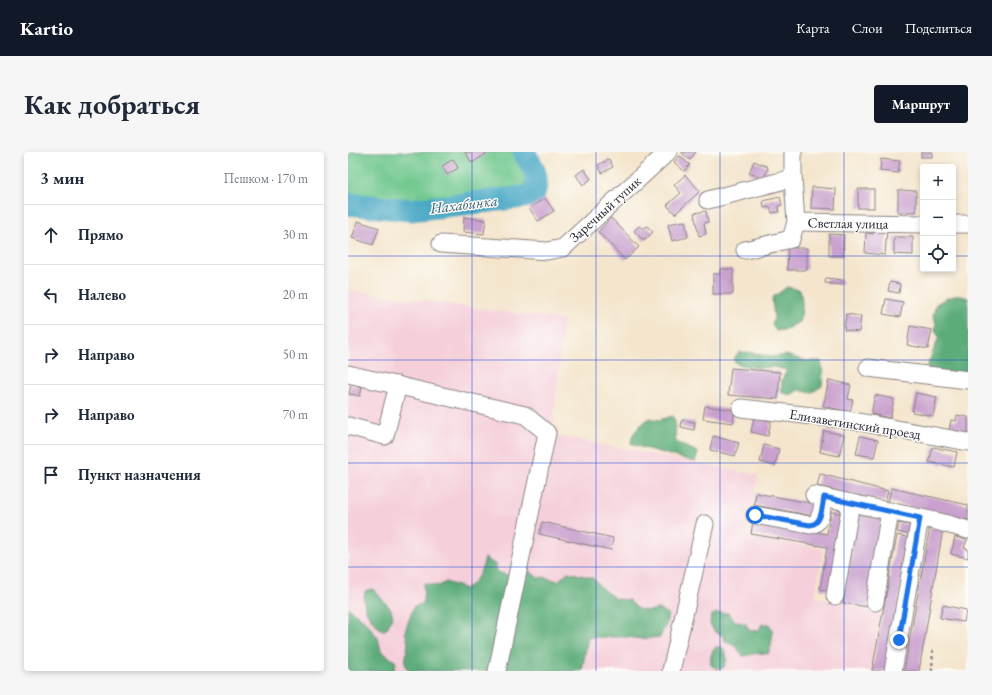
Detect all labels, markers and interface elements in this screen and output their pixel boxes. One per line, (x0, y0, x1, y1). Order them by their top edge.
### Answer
text: Kartio (20, 16, 73, 41)
text: Карта (796, 19, 830, 37)
text: Слои (852, 19, 883, 37)
text: Поделиться (905, 19, 972, 37)
button: Маршрут (874, 85, 968, 123)
text: Как добраться (24, 86, 200, 122)
map controls (920, 164, 956, 272)
button: + (920, 164, 956, 200)
text: 3 мин (40, 167, 84, 189)
text: Пешком · 170 m (224, 170, 308, 187)
street label: Заречный тупик (565, 172, 645, 246)
water label: Нахабинка (428, 190, 499, 218)
button: − (920, 200, 956, 236)
street label: Светлая улица (807, 213, 889, 233)
icon: ahead (40, 224, 62, 246)
text: Прямо (78, 225, 123, 244)
text: 30 m (283, 226, 308, 243)
button: locate (920, 236, 956, 272)
icon: left (40, 284, 62, 306)
text: Налево (78, 285, 126, 304)
text: 20 m (283, 286, 308, 303)
icon: right (40, 344, 62, 366)
text: Направо (78, 345, 135, 364)
text: 50 m (283, 346, 308, 363)
icon: right (40, 404, 62, 426)
text: Направо (78, 405, 135, 424)
street label: Елизаветинский проезд (788, 405, 923, 443)
text: 70 m (283, 406, 308, 423)
icon: arrive (40, 464, 62, 486)
text: Пункт назначения (78, 465, 201, 484)
route start (746, 506, 764, 524)
route end (890, 631, 908, 649)

